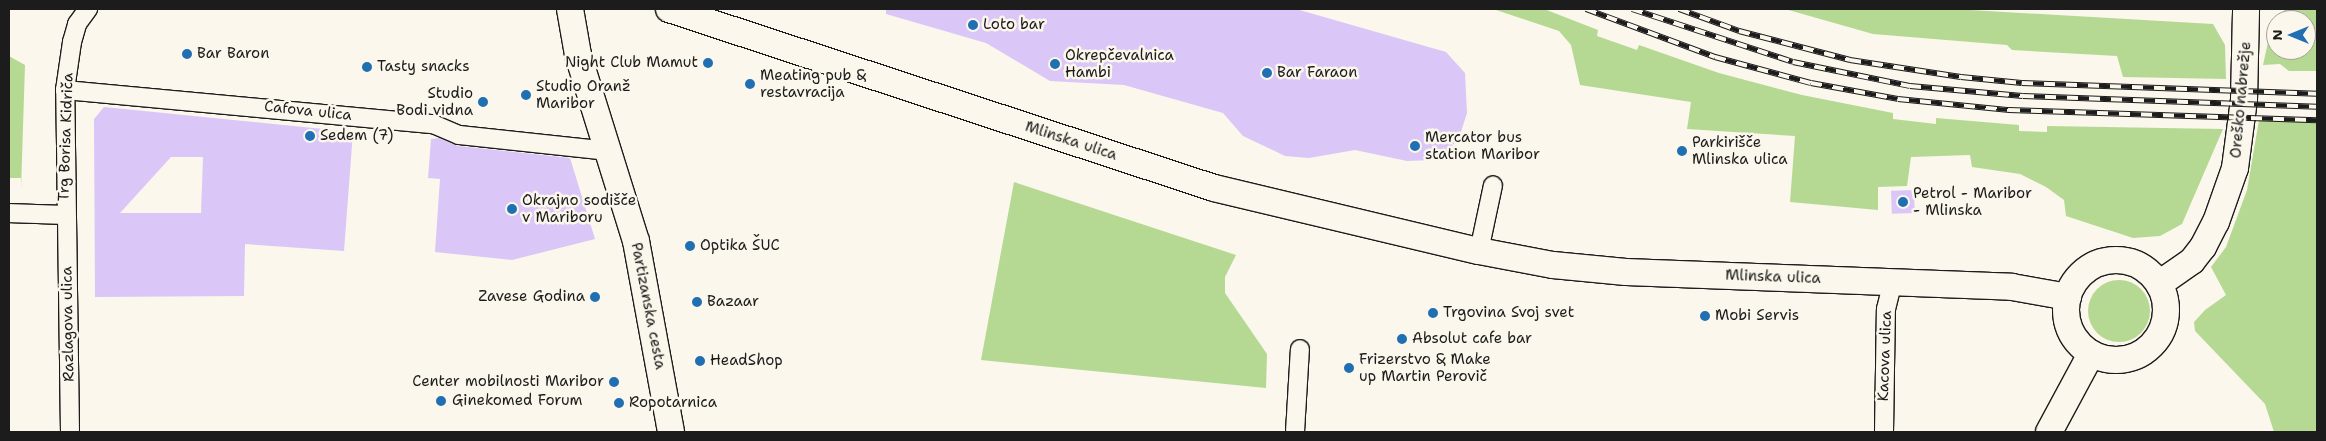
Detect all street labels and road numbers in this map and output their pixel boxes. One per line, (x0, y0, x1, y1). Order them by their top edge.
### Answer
street label: Oreško nabrežje (2227, 41, 2255, 159)
street label: Trg Borisa Kidriča (55, 72, 77, 202)
street label: Cafova ulica (263, 97, 353, 125)
street label: Mlinska ulica (1023, 118, 1119, 164)
street label: Partizanska cesta (627, 241, 669, 371)
street label: Razlagova ulica (58, 266, 78, 382)
street label: Mlinska ulica (1725, 266, 1821, 288)
street label: Kacova ulica (1874, 310, 1896, 402)

